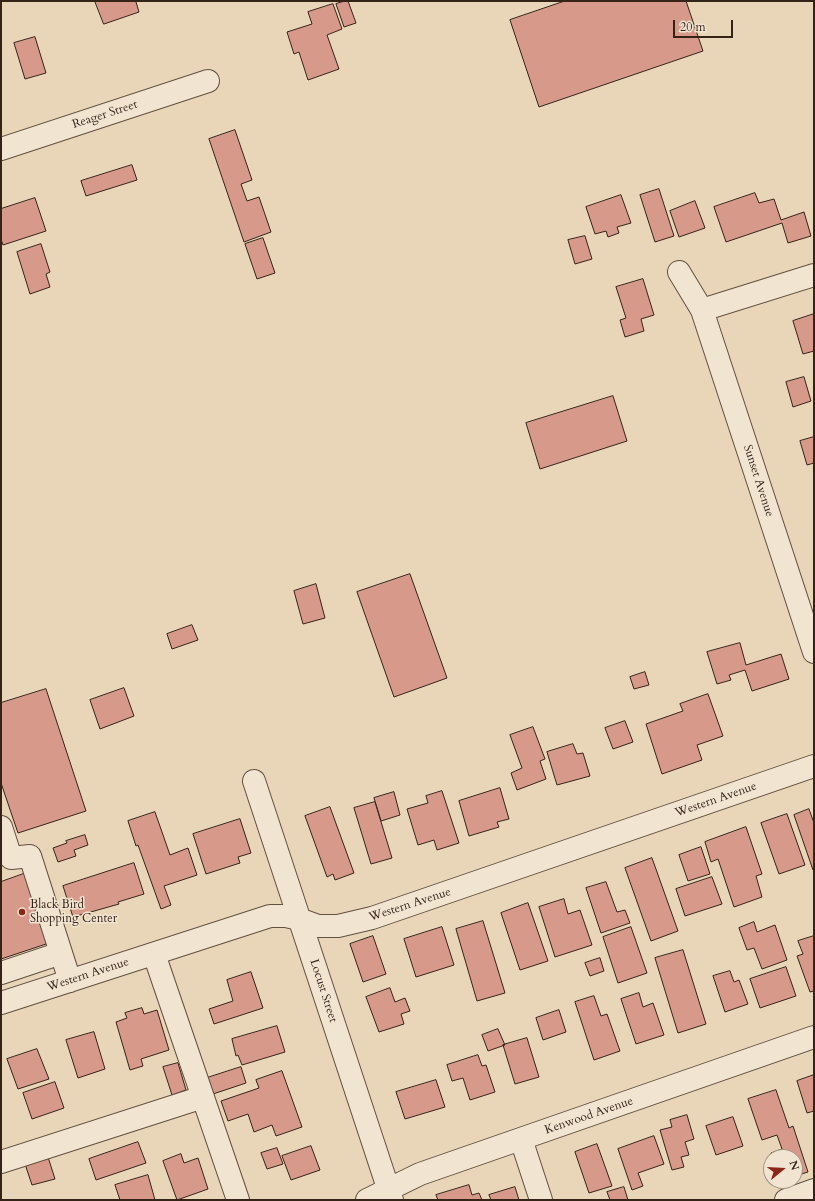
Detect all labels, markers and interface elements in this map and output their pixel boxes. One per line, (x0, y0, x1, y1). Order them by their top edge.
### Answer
scale bar (675, 12, 735, 38)
text: 20 m (680, 19, 706, 35)
street label: Reager Street (71, 98, 139, 132)
street label: Sunset Avenue (740, 443, 776, 519)
street label: Western Avenue (673, 779, 759, 821)
street label: Western Avenue (367, 885, 453, 925)
place label: Black Bird Shopping Center (30, 898, 117, 926)
marker: Black Bird Shopping Center (17, 907, 27, 917)
street label: Western Avenue (45, 955, 131, 995)
street label: Locust Street (306, 958, 340, 1024)
street label: Kenwood Avenue (543, 1094, 635, 1138)
north arrow (763, 1149, 803, 1189)
text: N (785, 1159, 803, 1172)

